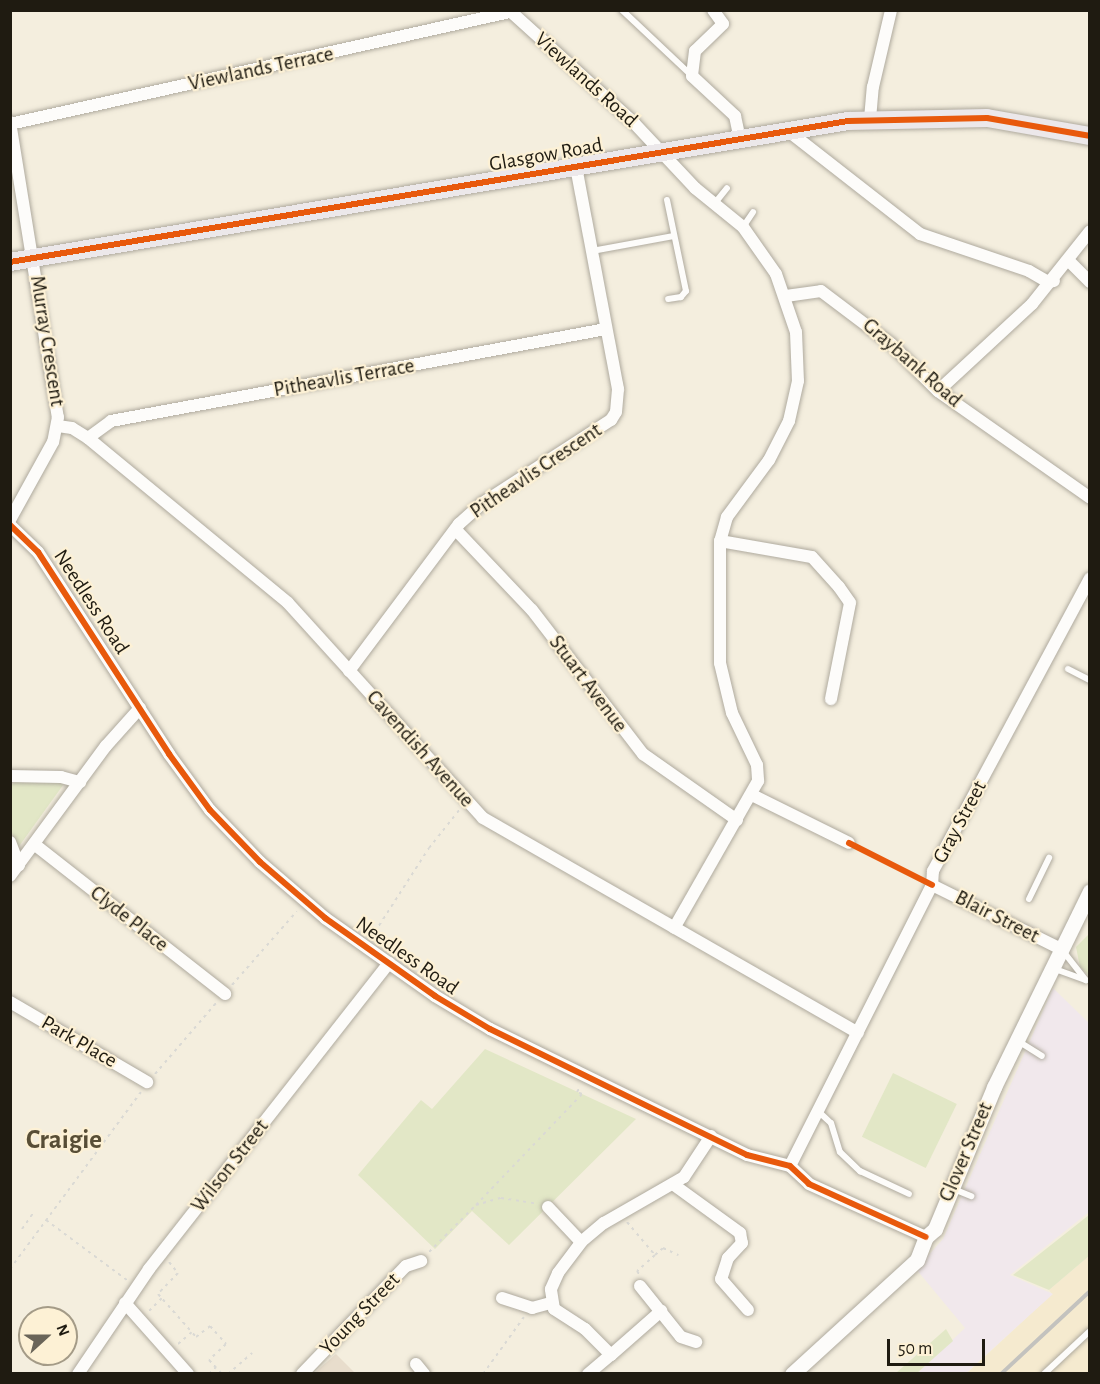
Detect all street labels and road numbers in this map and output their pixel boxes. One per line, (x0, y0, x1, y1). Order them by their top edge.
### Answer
street label: Viewlands Road (529, 27, 643, 133)
street label: Viewlands Terrace (186, 41, 336, 97)
street label: Glasgow Road (487, 133, 605, 177)
street label: Murray Crescent (24, 274, 70, 408)
street label: Graybank Road (857, 313, 967, 413)
street label: Pitheavlis Terrace (272, 353, 416, 403)
street label: Pitheavlis Crescent (465, 418, 607, 524)
street label: Needless Road (48, 545, 134, 659)
street label: Stuart Avenue (543, 631, 633, 737)
street label: Cavendish Avenue (361, 685, 479, 813)
street label: Gray Street (928, 776, 992, 868)
street label: Clyde Place (85, 881, 173, 957)
street label: Blair Street (951, 885, 1043, 949)
street label: Needless Road (351, 911, 463, 1001)
street label: Park Place (37, 1010, 121, 1074)
street label: Glover Street (934, 1098, 998, 1206)
street label: Wilson Street (186, 1115, 274, 1217)
street label: Young Street (315, 1268, 405, 1360)

